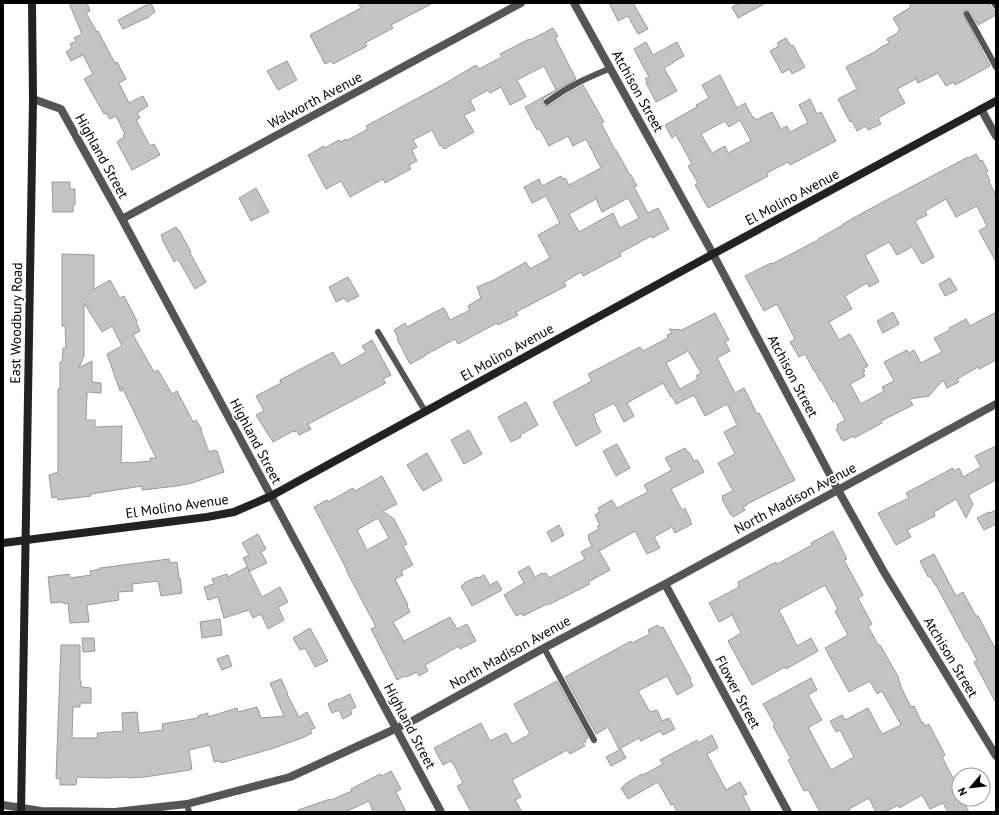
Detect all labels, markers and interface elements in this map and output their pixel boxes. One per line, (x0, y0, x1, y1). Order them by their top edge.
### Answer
street label: Atchison Street (608, 47, 668, 135)
street label: Walworth Avenue (265, 68, 365, 132)
street label: Highland Street (71, 111, 133, 202)
street label: El Molino Avenue (742, 165, 842, 229)
street label: East Woodbury Road (6, 262, 26, 384)
street label: El Molino Avenue (457, 319, 557, 385)
street label: Atchison Street (764, 332, 822, 421)
street label: Highland Street (226, 395, 286, 487)
street label: North Madison Avenue (731, 458, 859, 538)
street label: El Molino Avenue (124, 490, 230, 522)
street label: North Madison Avenue (446, 611, 574, 693)
street label: Atchison Street (920, 613, 982, 701)
street label: Flower Street (711, 652, 765, 732)
street label: Highland Street (380, 680, 440, 772)
north arrow (951, 767, 991, 807)
text: N (954, 785, 970, 798)

